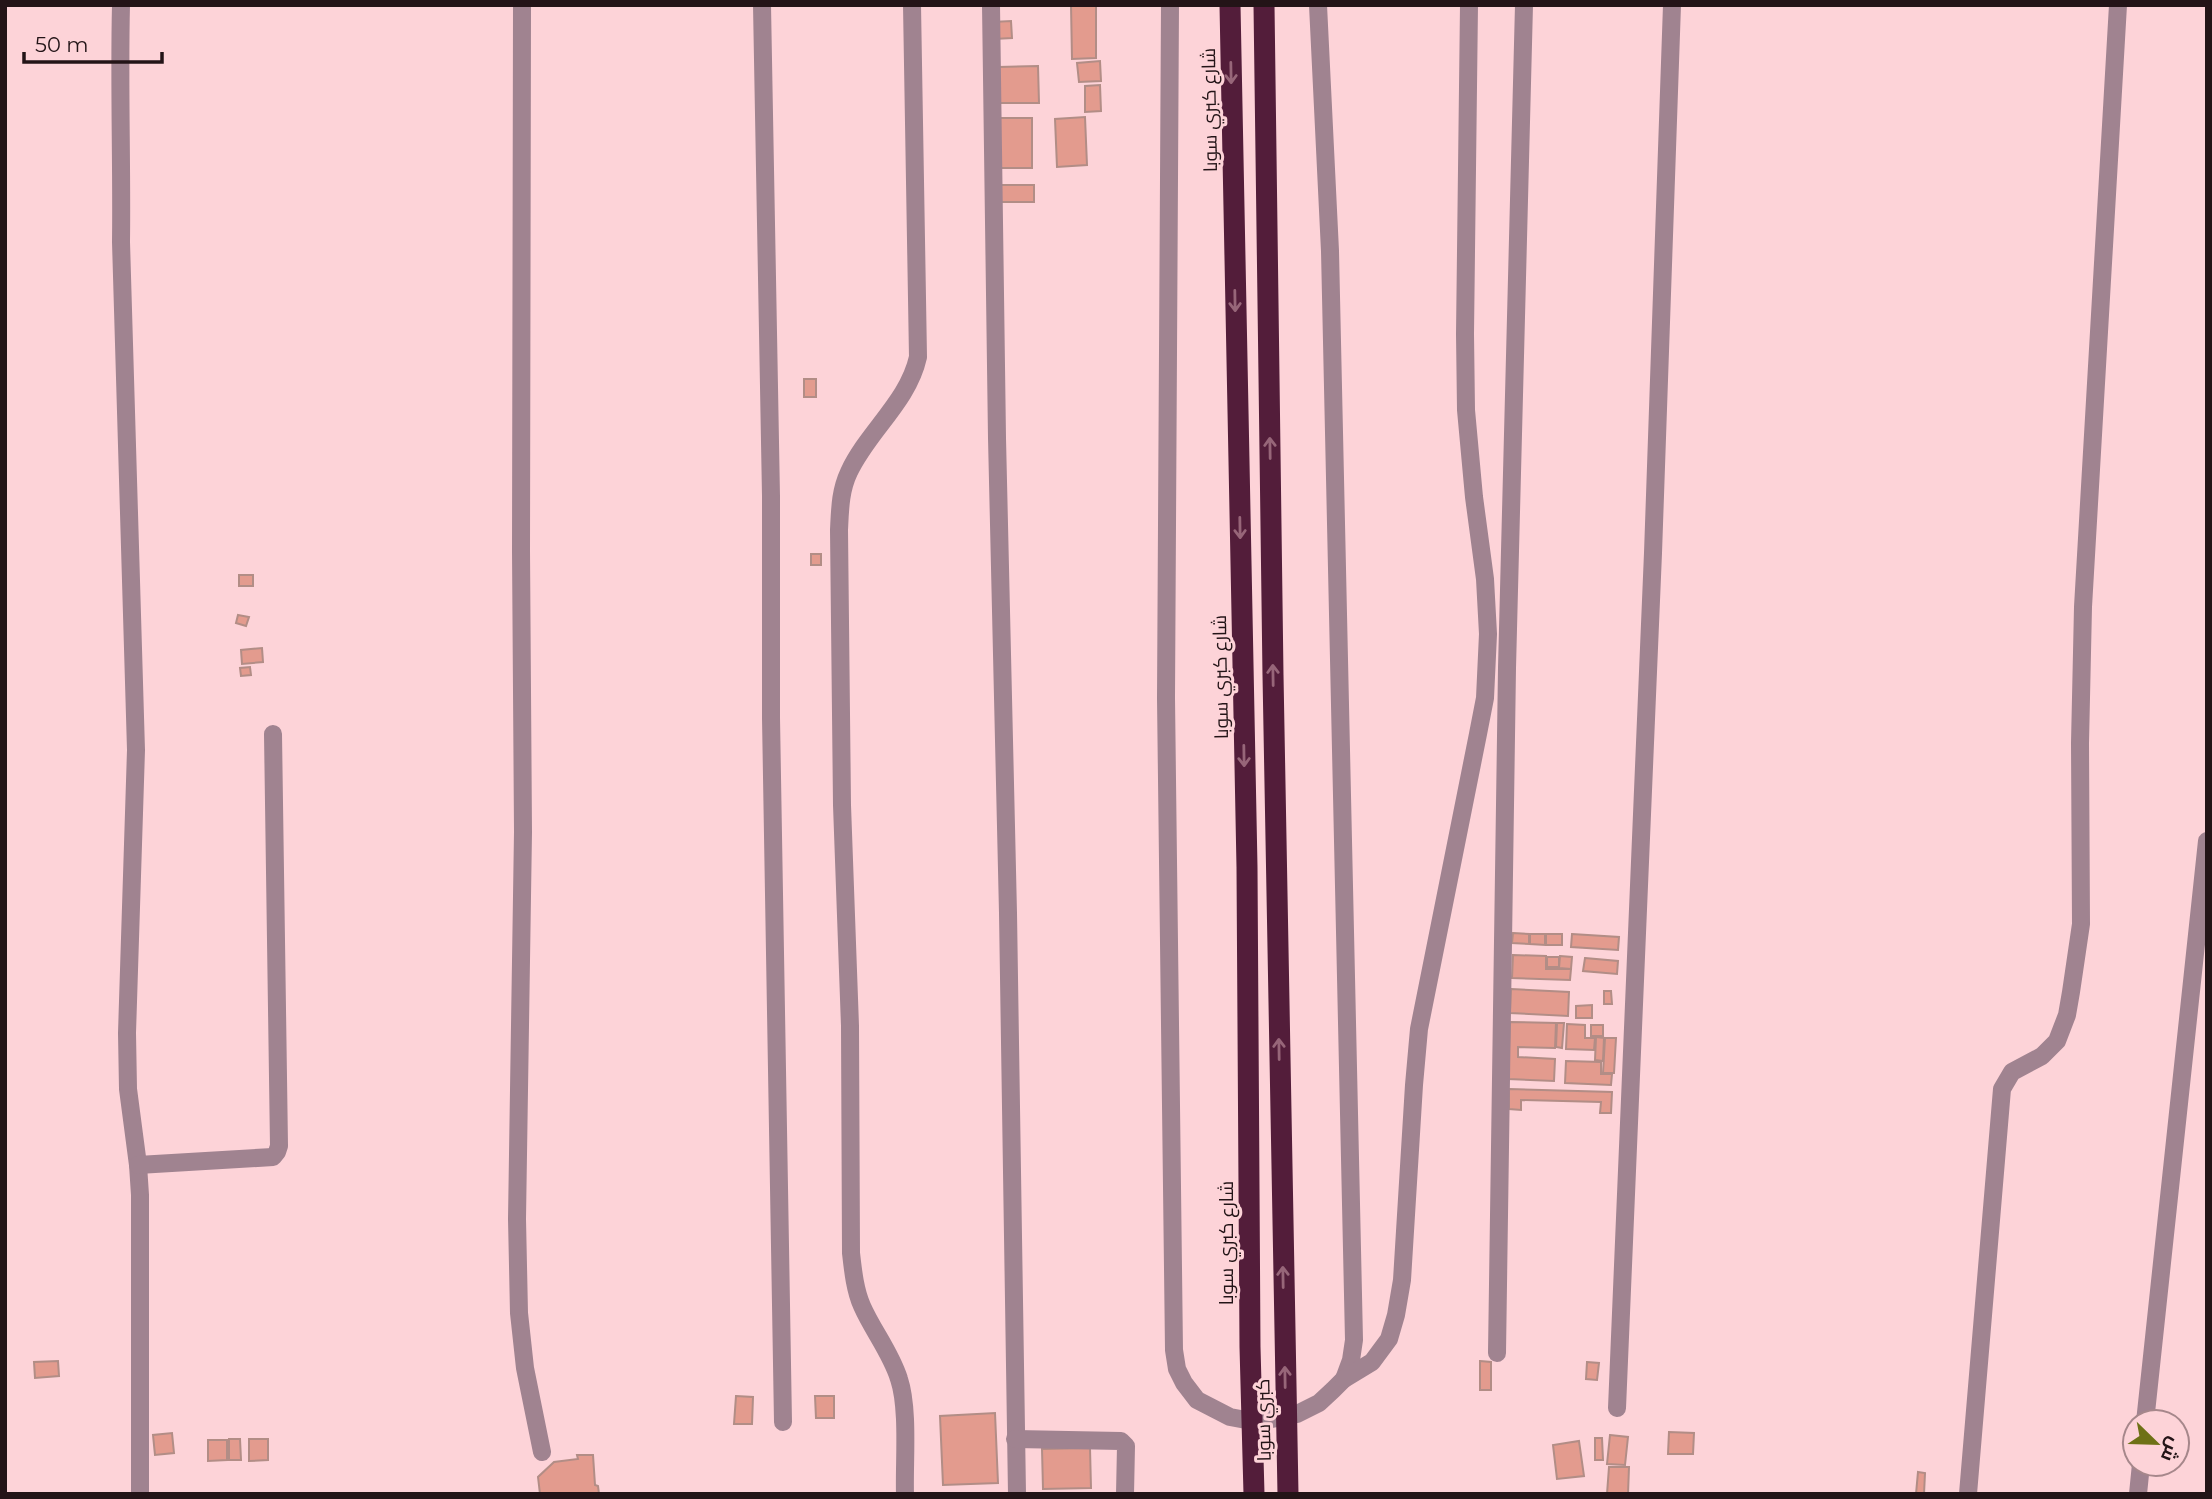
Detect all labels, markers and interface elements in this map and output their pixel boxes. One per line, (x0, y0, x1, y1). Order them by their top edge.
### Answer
scale bar (24, 21, 163, 65)
text: 50 m (35, 32, 89, 57)
street label: شارع كبري سوبا (1197, 48, 1225, 172)
one-way arrow (1224, 62, 1238, 85)
one-way arrow (1229, 289, 1242, 312)
one-way arrow (1263, 436, 1277, 459)
one-way arrow (1233, 517, 1247, 540)
street label: شارع كبري سوبا (1208, 615, 1236, 739)
one-way arrow (1266, 664, 1280, 687)
one-way arrow (1238, 744, 1251, 767)
one-way arrow (1272, 1038, 1286, 1061)
street label: شارع كبري سوبا (1215, 1181, 1241, 1305)
one-way arrow (1276, 1266, 1290, 1289)
one-way arrow (1278, 1365, 1292, 1388)
street label: كبري سوبا (1251, 1378, 1279, 1461)
north arrow (2121, 1408, 2191, 1478)
text: ش (2156, 1434, 2187, 1465)

